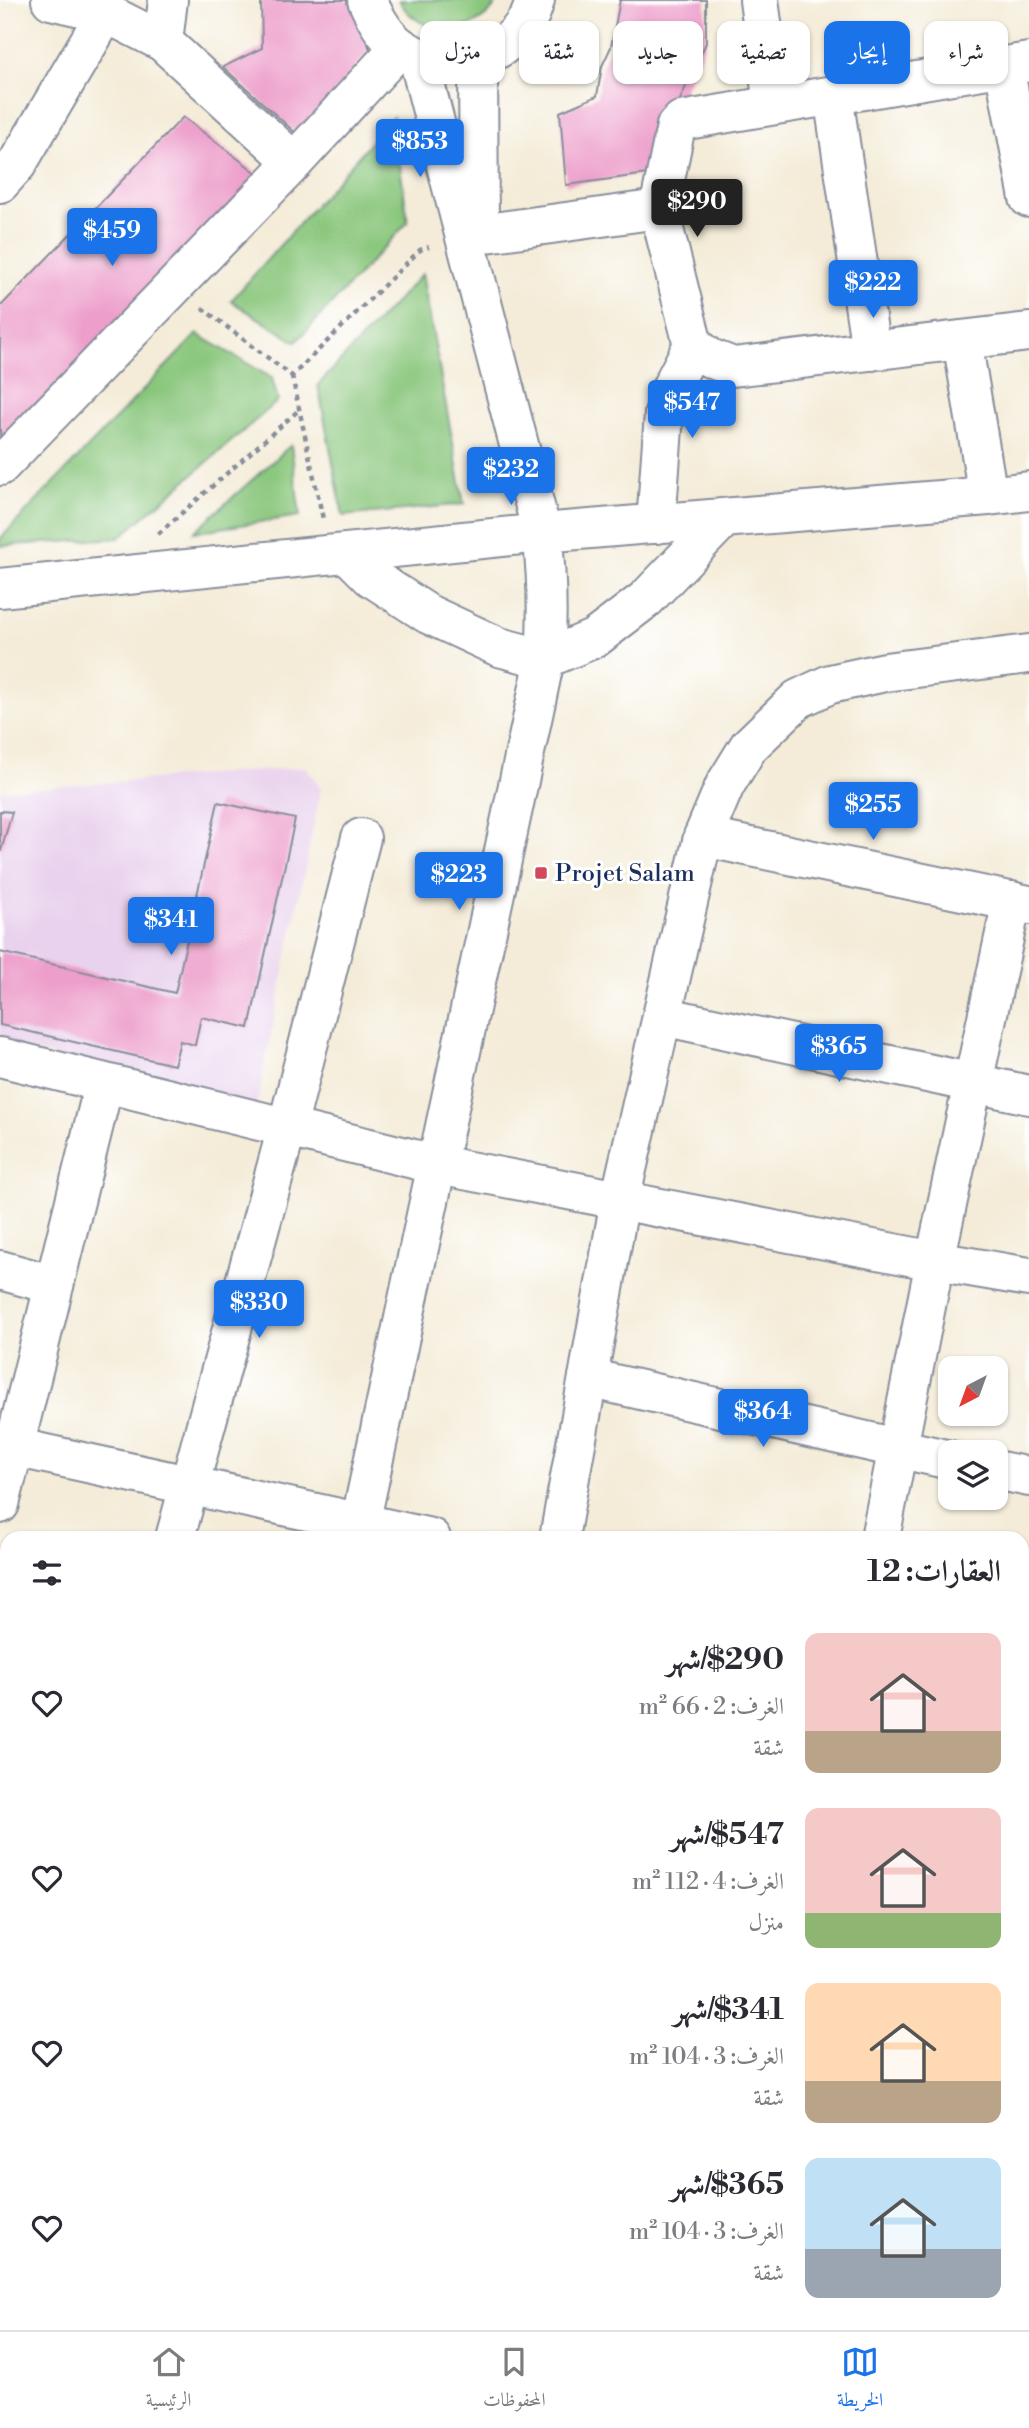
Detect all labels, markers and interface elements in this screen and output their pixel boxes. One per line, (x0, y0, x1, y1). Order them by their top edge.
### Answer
chip: منزل (420, 21, 505, 84)
chip: شقة (519, 21, 599, 84)
chip: جديد (613, 21, 703, 84)
chip: تصفية (717, 21, 810, 84)
chip: إيجار (824, 21, 910, 84)
chip: شراء (924, 21, 1008, 84)
pin: $853 (379, 120, 461, 179)
text: $853 (392, 128, 448, 156)
pin: $290 (656, 180, 738, 239)
text: $290 (667, 188, 727, 216)
pin: $459 (71, 208, 153, 268)
text: $459 (83, 217, 141, 245)
pin: $222 (832, 260, 914, 320)
text: $222 (845, 269, 901, 297)
pin: $547 (651, 380, 733, 440)
text: $547 (664, 389, 720, 417)
pin: $232 (470, 448, 552, 507)
text: $232 (483, 456, 539, 484)
pin: $255 (832, 782, 914, 842)
text: $255 (845, 791, 901, 819)
pin: $223 (418, 852, 500, 912)
place label: Projet Salam (555, 859, 695, 889)
text: $223 (431, 861, 487, 889)
marker: Projet Salam (533, 865, 549, 881)
pin: $341 (130, 898, 212, 957)
text: $341 (144, 906, 198, 934)
pin: $365 (798, 1024, 880, 1084)
text: $365 (811, 1033, 867, 1061)
pin: $330 (218, 1280, 300, 1340)
text: $330 (230, 1289, 288, 1317)
north arrow (938, 1356, 1008, 1426)
map controls (938, 1356, 1008, 1510)
pin: $364 (722, 1390, 804, 1449)
text: $364 (734, 1398, 792, 1426)
button: layers (938, 1440, 1008, 1510)
text: العقارات: 12 (867, 1553, 1001, 1591)
icon: filters (28, 1554, 66, 1592)
text: $290/شهر (667, 1641, 784, 1679)
icon: home (861, 1661, 945, 1745)
icon: heart (28, 1684, 66, 1722)
text: الغرف: 2 · 66 m² (639, 1693, 784, 1721)
text: شقة (754, 1734, 784, 1762)
text: $547/شهر (670, 1816, 784, 1854)
icon: home (861, 1836, 945, 1920)
icon: heart (28, 1859, 66, 1897)
text: الغرف: 4 · 112 m² (632, 1868, 784, 1896)
text: منزل (749, 1909, 784, 1937)
text: $341/شهر (673, 1991, 784, 2029)
icon: home (861, 2011, 945, 2095)
icon: heart (28, 2034, 66, 2072)
text: الغرف: 3 · 104 m² (629, 2043, 784, 2071)
text: شقة (754, 2084, 784, 2112)
text: $365/شهر (670, 2166, 784, 2204)
icon: home (861, 2186, 945, 2270)
icon: heart (28, 2209, 66, 2247)
text: الغرف: 3 · 104 m² (629, 2218, 784, 2246)
text: شقة (754, 2259, 784, 2287)
tab: الرئيسية (146, 2343, 191, 2418)
tab: المحفوظات (483, 2343, 546, 2418)
tab: الخريطة (837, 2343, 883, 2418)

